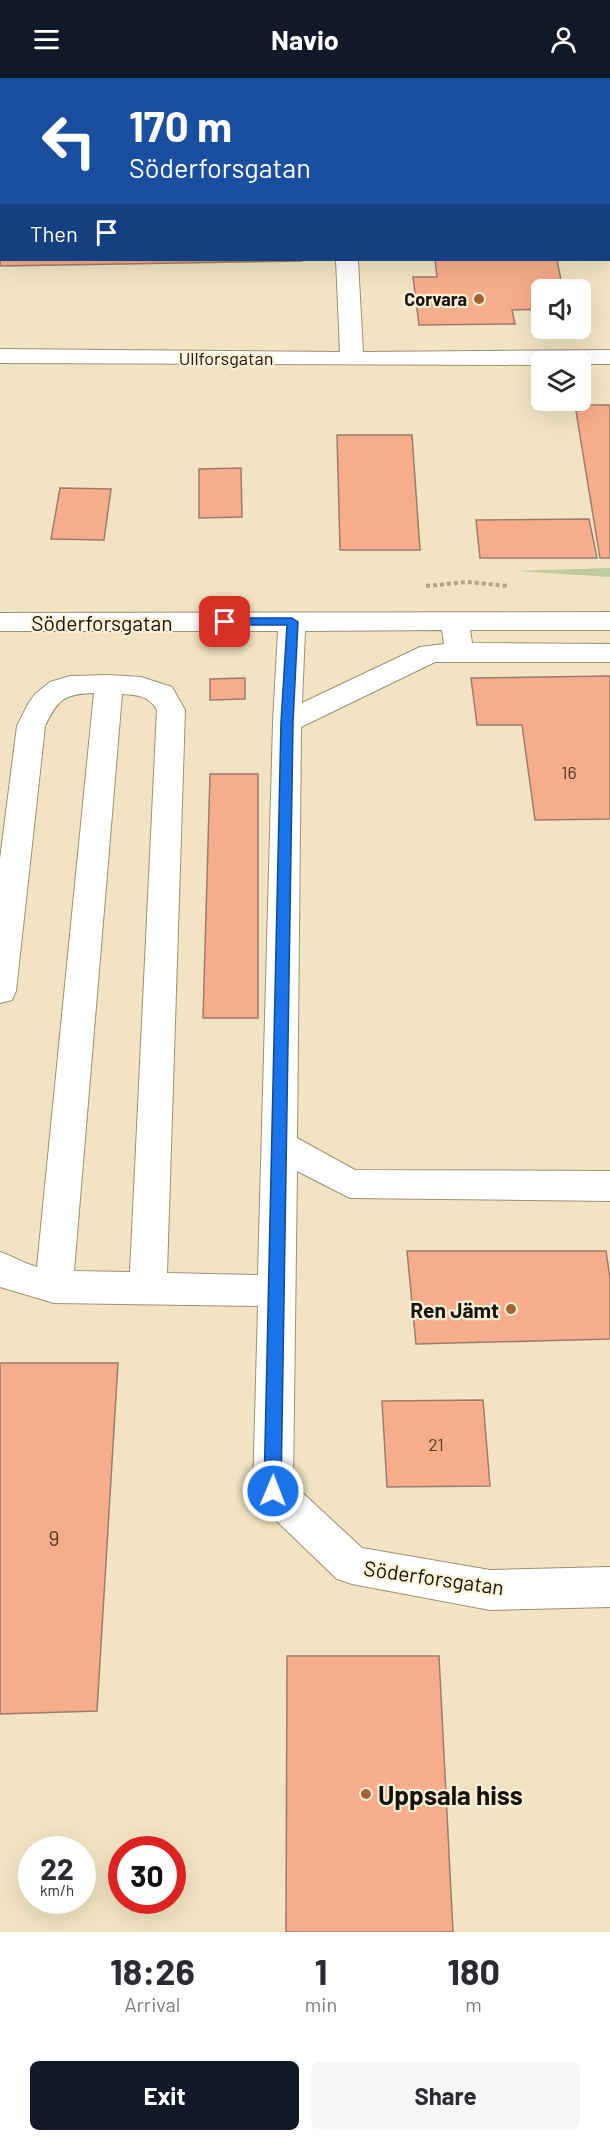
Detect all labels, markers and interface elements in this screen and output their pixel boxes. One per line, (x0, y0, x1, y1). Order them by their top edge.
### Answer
icon: menu (30, 23, 63, 56)
text: Navio (271, 23, 339, 55)
icon: person (547, 23, 580, 56)
text: 170 m (129, 100, 232, 150)
icon: left (30, 102, 108, 180)
text: Söderforsgatan (129, 151, 311, 183)
icon: arrive (90, 216, 123, 249)
text: Then (30, 220, 78, 246)
map controls (531, 279, 591, 411)
button: sound (531, 279, 591, 339)
place label: Corvara (404, 288, 467, 310)
marker: Corvara (472, 292, 486, 306)
street label: Ullforsgatan (179, 347, 273, 369)
button: layers (531, 351, 591, 411)
pin (199, 596, 250, 647)
icon: arrive (208, 605, 241, 638)
street label: Söderforsgatan (31, 610, 173, 635)
house number: 16 (561, 761, 577, 783)
place label: Ren Jämt (410, 1297, 499, 1322)
marker: Ren Jämt (504, 1302, 518, 1316)
house number: 21 (428, 1433, 444, 1455)
position arrow (241, 1459, 305, 1523)
house number: 9 (49, 1525, 59, 1550)
street label: Söderforsgatan (362, 1555, 506, 1599)
place label: Uppsala hiss (378, 1779, 523, 1810)
marker: Uppsala hiss (359, 1787, 373, 1801)
speed limit sign: 30 (108, 1836, 186, 1914)
text: 22 (40, 1850, 74, 1886)
text: km/h (40, 1881, 74, 1899)
text: 18:26 (110, 1949, 195, 1992)
text: 1 (315, 1949, 327, 1992)
text: 180 (447, 1949, 500, 1992)
text: Arrival (124, 1992, 180, 2016)
text: min (305, 1992, 337, 2016)
text: m (465, 1992, 482, 2016)
button: Exit (30, 2061, 299, 2130)
button: Share (311, 2061, 580, 2130)

